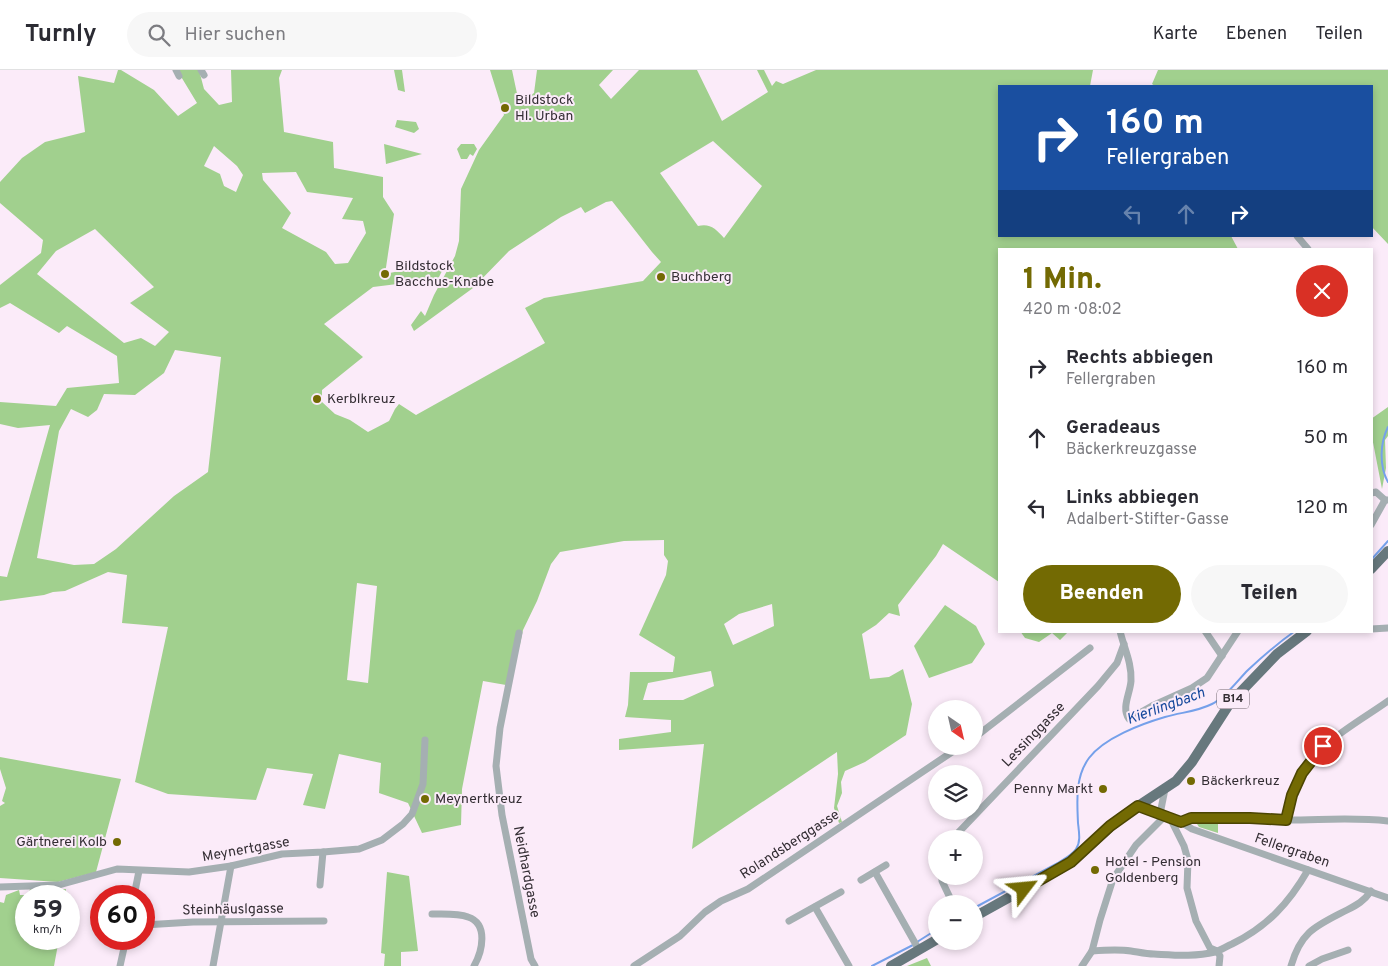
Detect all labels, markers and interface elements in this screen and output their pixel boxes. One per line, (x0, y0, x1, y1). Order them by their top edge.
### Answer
search box (127, 12, 477, 57)
text: Turnly (25, 20, 97, 50)
icon: search (145, 21, 173, 49)
text: Hier suchen (185, 23, 286, 47)
text: Karte (1153, 23, 1198, 46)
text: Ebenen (1226, 23, 1287, 46)
text: Teilen (1315, 23, 1363, 46)
place label: Bildstock Hl. Urban (515, 92, 573, 125)
marker: Bildstock Hl. Urban (499, 102, 511, 114)
text: 160 m (1106, 102, 1204, 146)
icon: right (1023, 105, 1088, 170)
text: Fellergraben (1106, 145, 1229, 172)
icon: left (1119, 200, 1147, 228)
icon: ahead (1172, 200, 1200, 228)
icon: right (1225, 200, 1253, 228)
place label: Bildstock Bacchus-Knabe (395, 258, 494, 291)
text: 1 Min. (1023, 262, 1102, 299)
button: close (1296, 265, 1348, 317)
marker: Bildstock Bacchus-Knabe (379, 268, 391, 280)
place label: Buchberg (671, 269, 732, 286)
marker: Buchberg (655, 271, 667, 283)
text: 420 m · 08:02 (1023, 300, 1122, 320)
text: Rechts abbiegen (1066, 346, 1214, 370)
icon: right (1023, 354, 1051, 382)
text: 160 m (1297, 356, 1348, 380)
text: Fellergraben (1066, 370, 1156, 390)
place label: Kerblkreuz (327, 391, 396, 408)
marker: Kerblkreuz (311, 393, 323, 405)
text: Geradeaus (1066, 416, 1161, 440)
icon: ahead (1023, 424, 1051, 452)
text: 50 m (1303, 426, 1348, 450)
text: Bäckerkreuzgasse (1066, 440, 1197, 460)
text: Links abbiegen (1066, 486, 1199, 510)
icon: left (1023, 494, 1051, 522)
text: 120 m (1297, 496, 1348, 520)
text: Adalbert-Stifter-Gasse (1066, 510, 1229, 530)
button: Beenden (1023, 565, 1181, 623)
button: Teilen (1191, 565, 1348, 623)
water label: Kierlingbach (1124, 684, 1208, 730)
road number: B14 (1217, 690, 1249, 708)
street label: Lessinggasse (999, 699, 1069, 771)
north arrow (928, 700, 982, 755)
map controls (928, 700, 983, 950)
pin (1302, 725, 1344, 767)
icon: arrive (1309, 732, 1337, 760)
button: layers (928, 765, 983, 820)
place label: Bäckerkreuz (1201, 773, 1280, 790)
marker: Bäckerkreuz (1185, 775, 1197, 787)
place label: Penny Markt (1014, 781, 1093, 798)
marker: Penny Markt (1097, 783, 1109, 795)
place label: Meynertkreuz (435, 791, 523, 808)
marker: Meynertkreuz (419, 793, 431, 805)
street label: Rolandsberggasse (737, 807, 843, 883)
street label: Neidhardgasse (509, 825, 543, 919)
button: + (928, 830, 983, 885)
street label: Fellergraben (1252, 830, 1332, 872)
place label: Gärtnerei Kolb (16, 834, 107, 851)
street label: Meynertgasse (201, 834, 291, 866)
marker: Gärtnerei Kolb (111, 836, 123, 848)
place label: Hotel - Pension Goldenberg (1105, 854, 1201, 887)
position arrow (997, 862, 1049, 914)
marker: Hotel - Pension Goldenberg (1089, 864, 1101, 876)
speed limit sign: 60 (90, 885, 155, 950)
text: 59 (32, 895, 63, 927)
button: − (928, 895, 983, 950)
street label: Steinhäuslgasse (182, 901, 284, 919)
text: km/h (33, 922, 62, 938)

